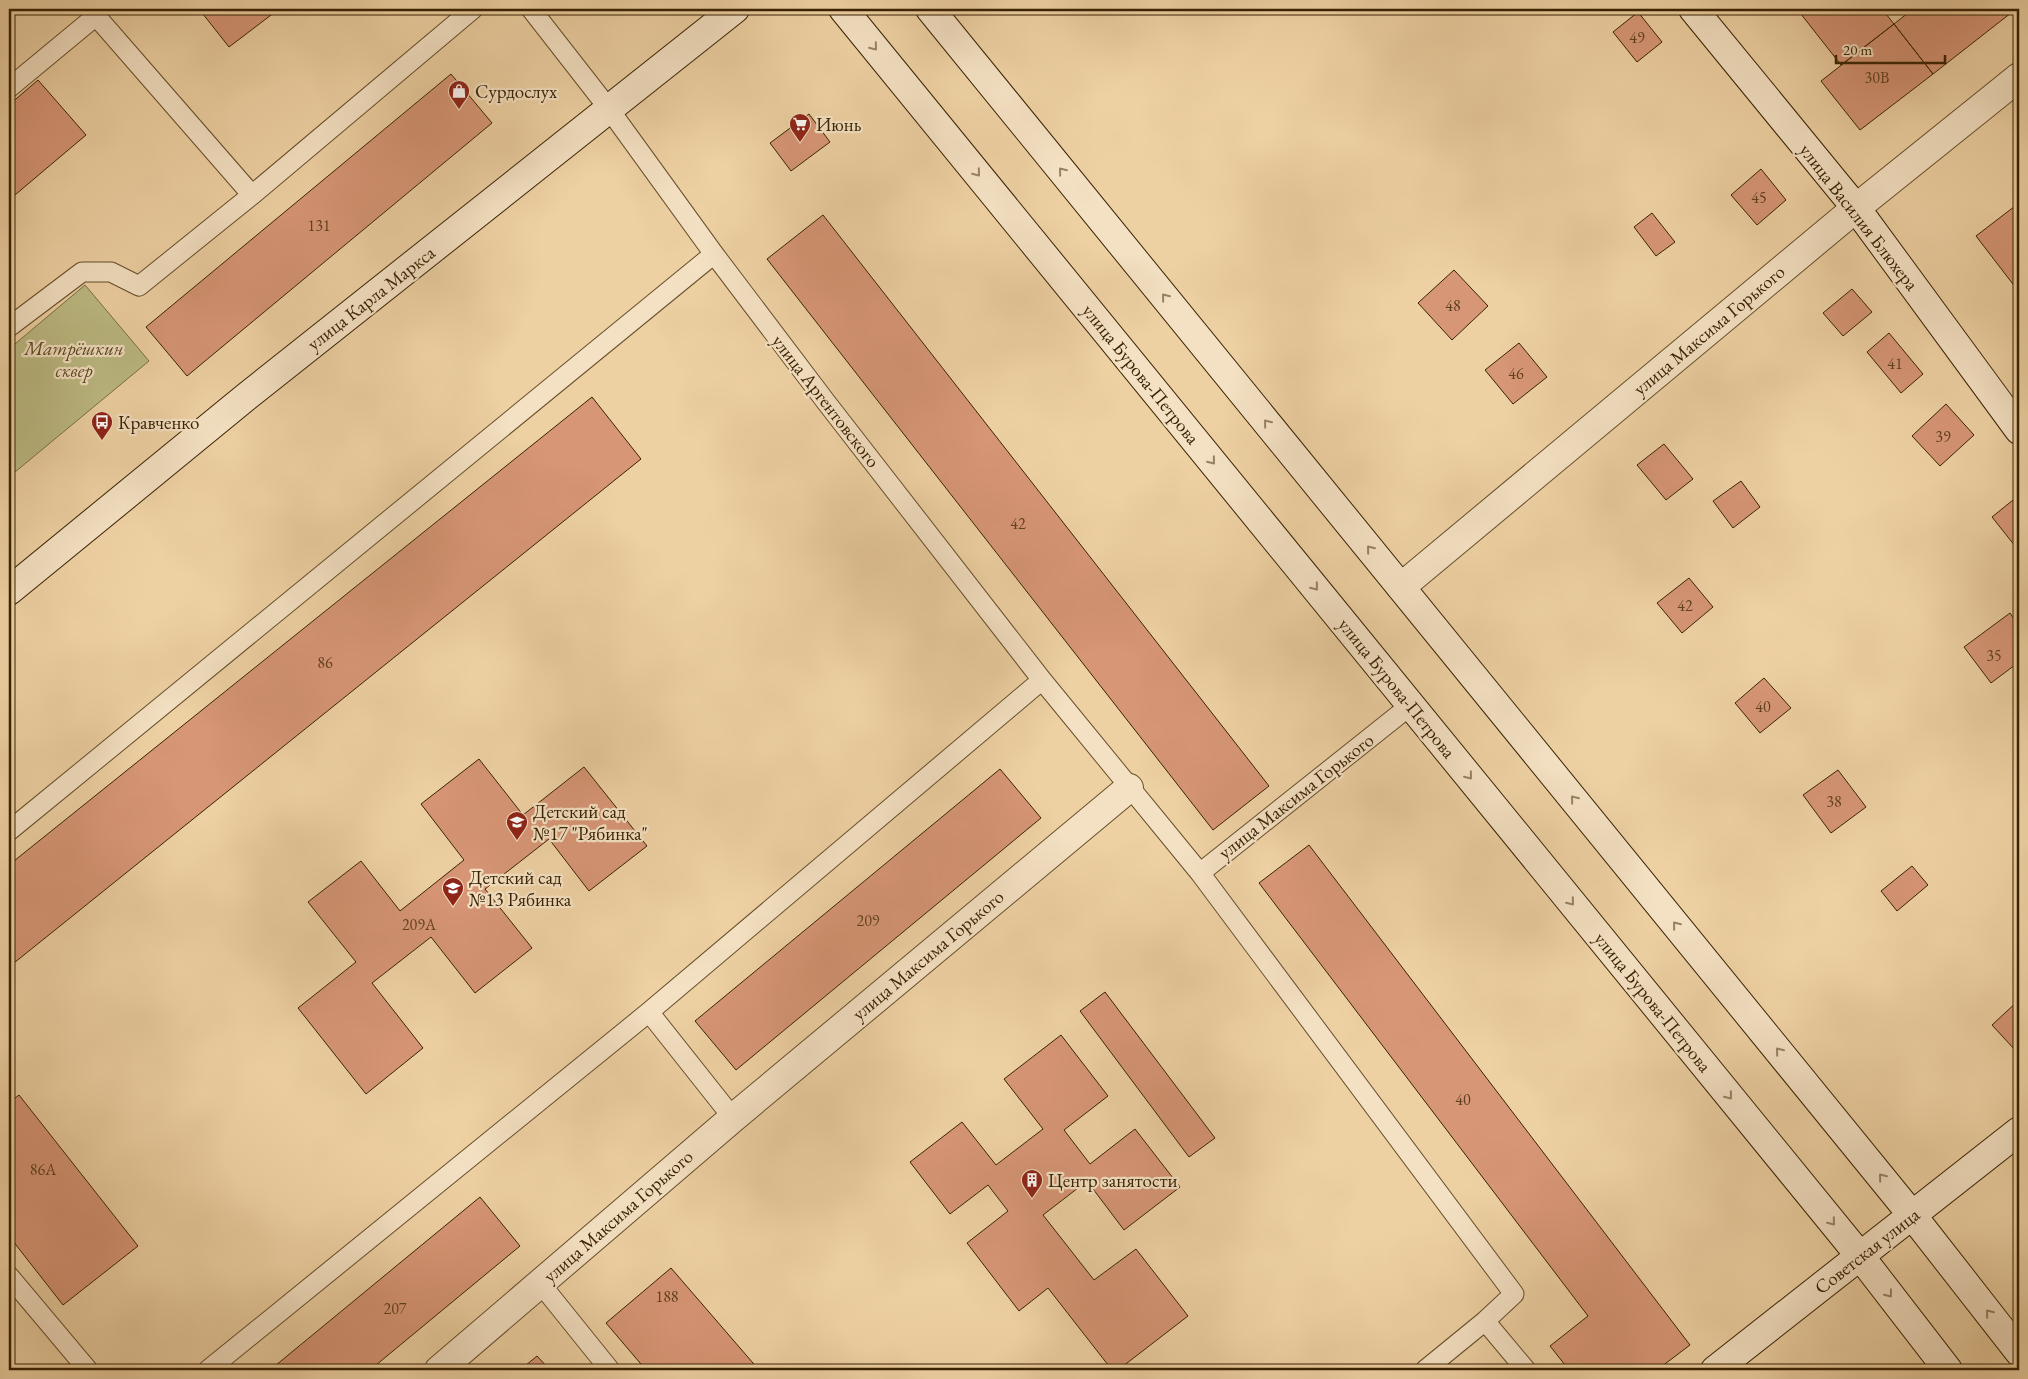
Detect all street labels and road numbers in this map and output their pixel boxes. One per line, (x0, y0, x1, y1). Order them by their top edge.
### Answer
street label: улица Василия Блюхера (1794, 138, 1925, 296)
street label: улица Карла Маркса (302, 240, 441, 356)
street label: улица Максима Горького (1628, 259, 1790, 401)
street label: улица Бурова-Петрова (1077, 299, 1206, 450)
street label: улица Аргентовского (766, 329, 886, 473)
street label: улица Бурова-Петрова (1333, 613, 1462, 764)
street label: улица Максима Горького (1213, 727, 1379, 865)
street label: улица Максима Горького (847, 884, 1009, 1026)
street label: улица Бурова-Петрова (1589, 927, 1718, 1078)
street label: улица Максима Горького (538, 1144, 698, 1288)
street label: Советская улица (1809, 1202, 1925, 1300)

